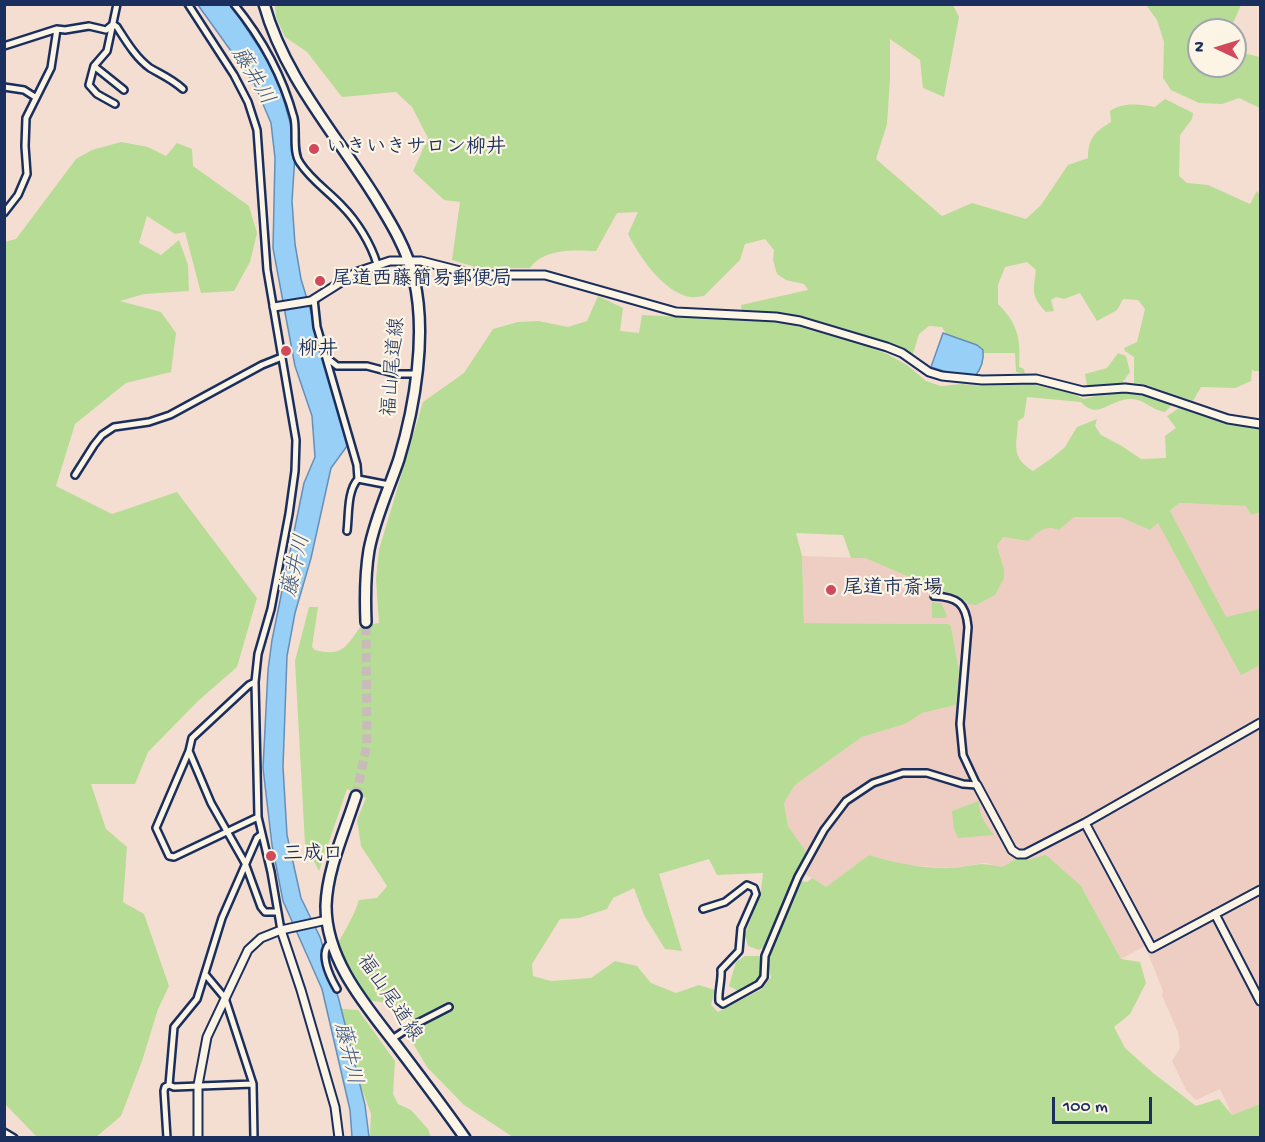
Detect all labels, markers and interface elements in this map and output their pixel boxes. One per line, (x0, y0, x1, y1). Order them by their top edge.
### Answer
north arrow (1187, 18, 1247, 78)
text: N (1191, 41, 1210, 53)
water label: 藤井川 (224, 44, 278, 110)
place label: いきいきサロン柳井 (326, 137, 506, 161)
marker: いきいきサロン柳井 (307, 142, 321, 156)
place label: 尾道西藤簡易郵便局 (332, 269, 512, 293)
marker: 尾道西藤簡易郵便局 (313, 274, 327, 288)
street label: 福山尾道線 (379, 316, 411, 418)
place label: 柳井 (298, 339, 338, 363)
marker: 柳井 (279, 344, 293, 358)
water label: 藤井川 (279, 532, 317, 600)
place label: 尾道市斎場 (843, 578, 943, 602)
marker: 尾道市斎場 (824, 583, 838, 597)
place label: 三成口 (283, 844, 343, 868)
marker: 三成口 (264, 849, 278, 863)
street label: 福山尾道線 (350, 951, 426, 1047)
water label: 藤井川 (327, 1020, 365, 1088)
scale bar (1055, 1085, 1156, 1123)
text: 100 m (1063, 1097, 1108, 1118)

